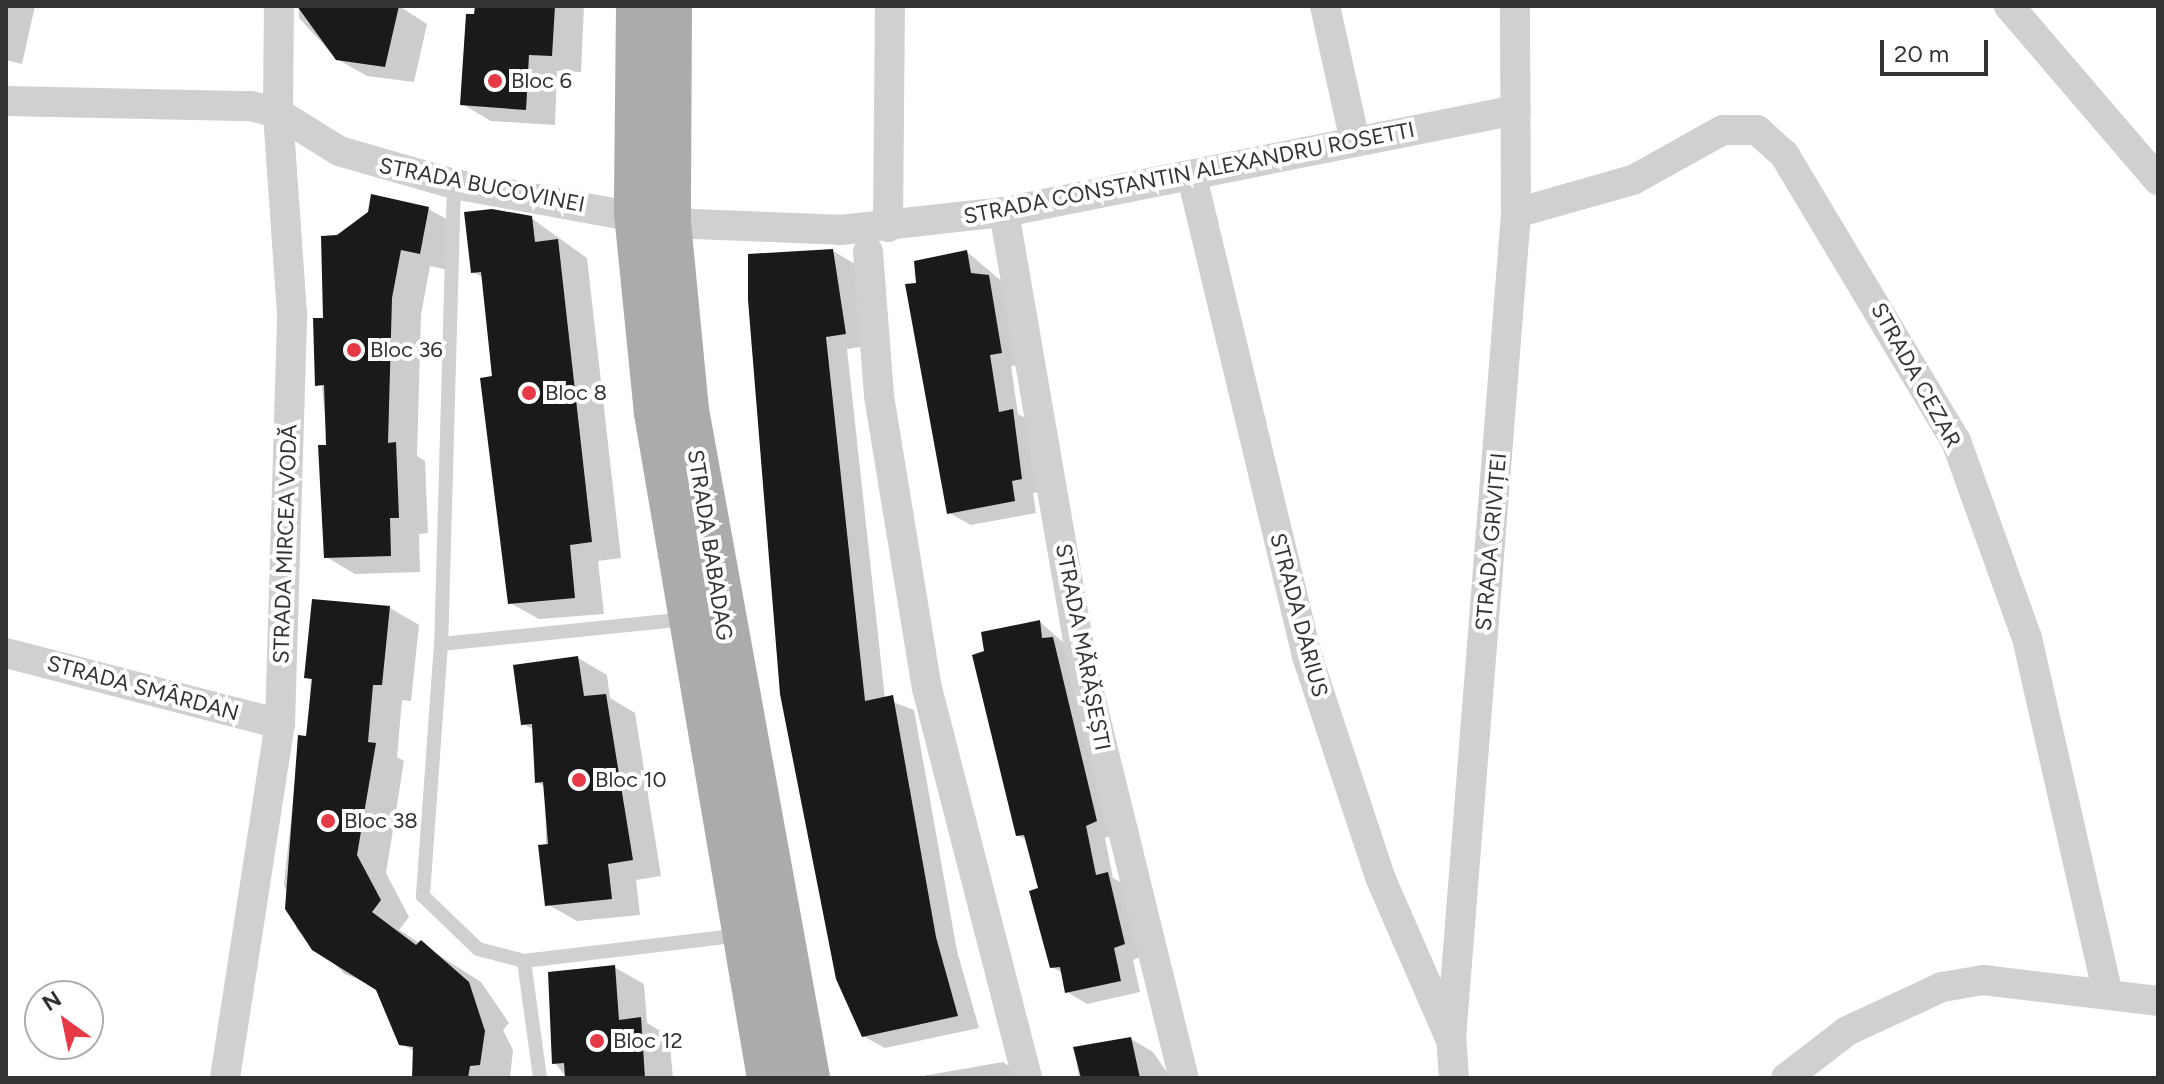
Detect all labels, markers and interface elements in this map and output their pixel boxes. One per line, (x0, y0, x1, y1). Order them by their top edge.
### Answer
scale bar (1884, 24, 1992, 74)
text: 20 m (1894, 39, 1949, 68)
place label: Bloc 6 (511, 68, 572, 94)
marker: Bloc 6 (486, 72, 504, 90)
street label: STRADA CONSTANTIN ALEXANDRU ROSETTI (961, 116, 1417, 230)
street label: STRADA BUCOVINEI (377, 152, 587, 218)
street label: STRADA CEZAR (1865, 298, 1967, 452)
place label: Bloc 36 (370, 337, 443, 363)
marker: Bloc 36 (345, 341, 363, 359)
place label: Bloc 8 (545, 380, 607, 406)
marker: Bloc 8 (520, 384, 538, 402)
street label: STRADA MIRCEA VODĂ (268, 424, 302, 664)
street label: STRADA BABADAG (682, 448, 738, 642)
street label: STRADA GRIVIȚEI (1470, 452, 1512, 632)
street label: STRADA DARIUS (1264, 530, 1334, 700)
street label: STRADA MĂRĂȘEȘTI (1050, 541, 1116, 753)
street label: STRADA SMÂRDAN (44, 650, 242, 726)
place label: Bloc 10 (595, 767, 667, 793)
marker: Bloc 10 (570, 771, 588, 789)
place label: Bloc 38 (344, 808, 418, 834)
marker: Bloc 38 (319, 812, 337, 830)
north arrow (24, 980, 104, 1060)
text: N (37, 985, 66, 1017)
place label: Bloc 12 (613, 1028, 683, 1054)
marker: Bloc 12 (588, 1032, 606, 1050)

